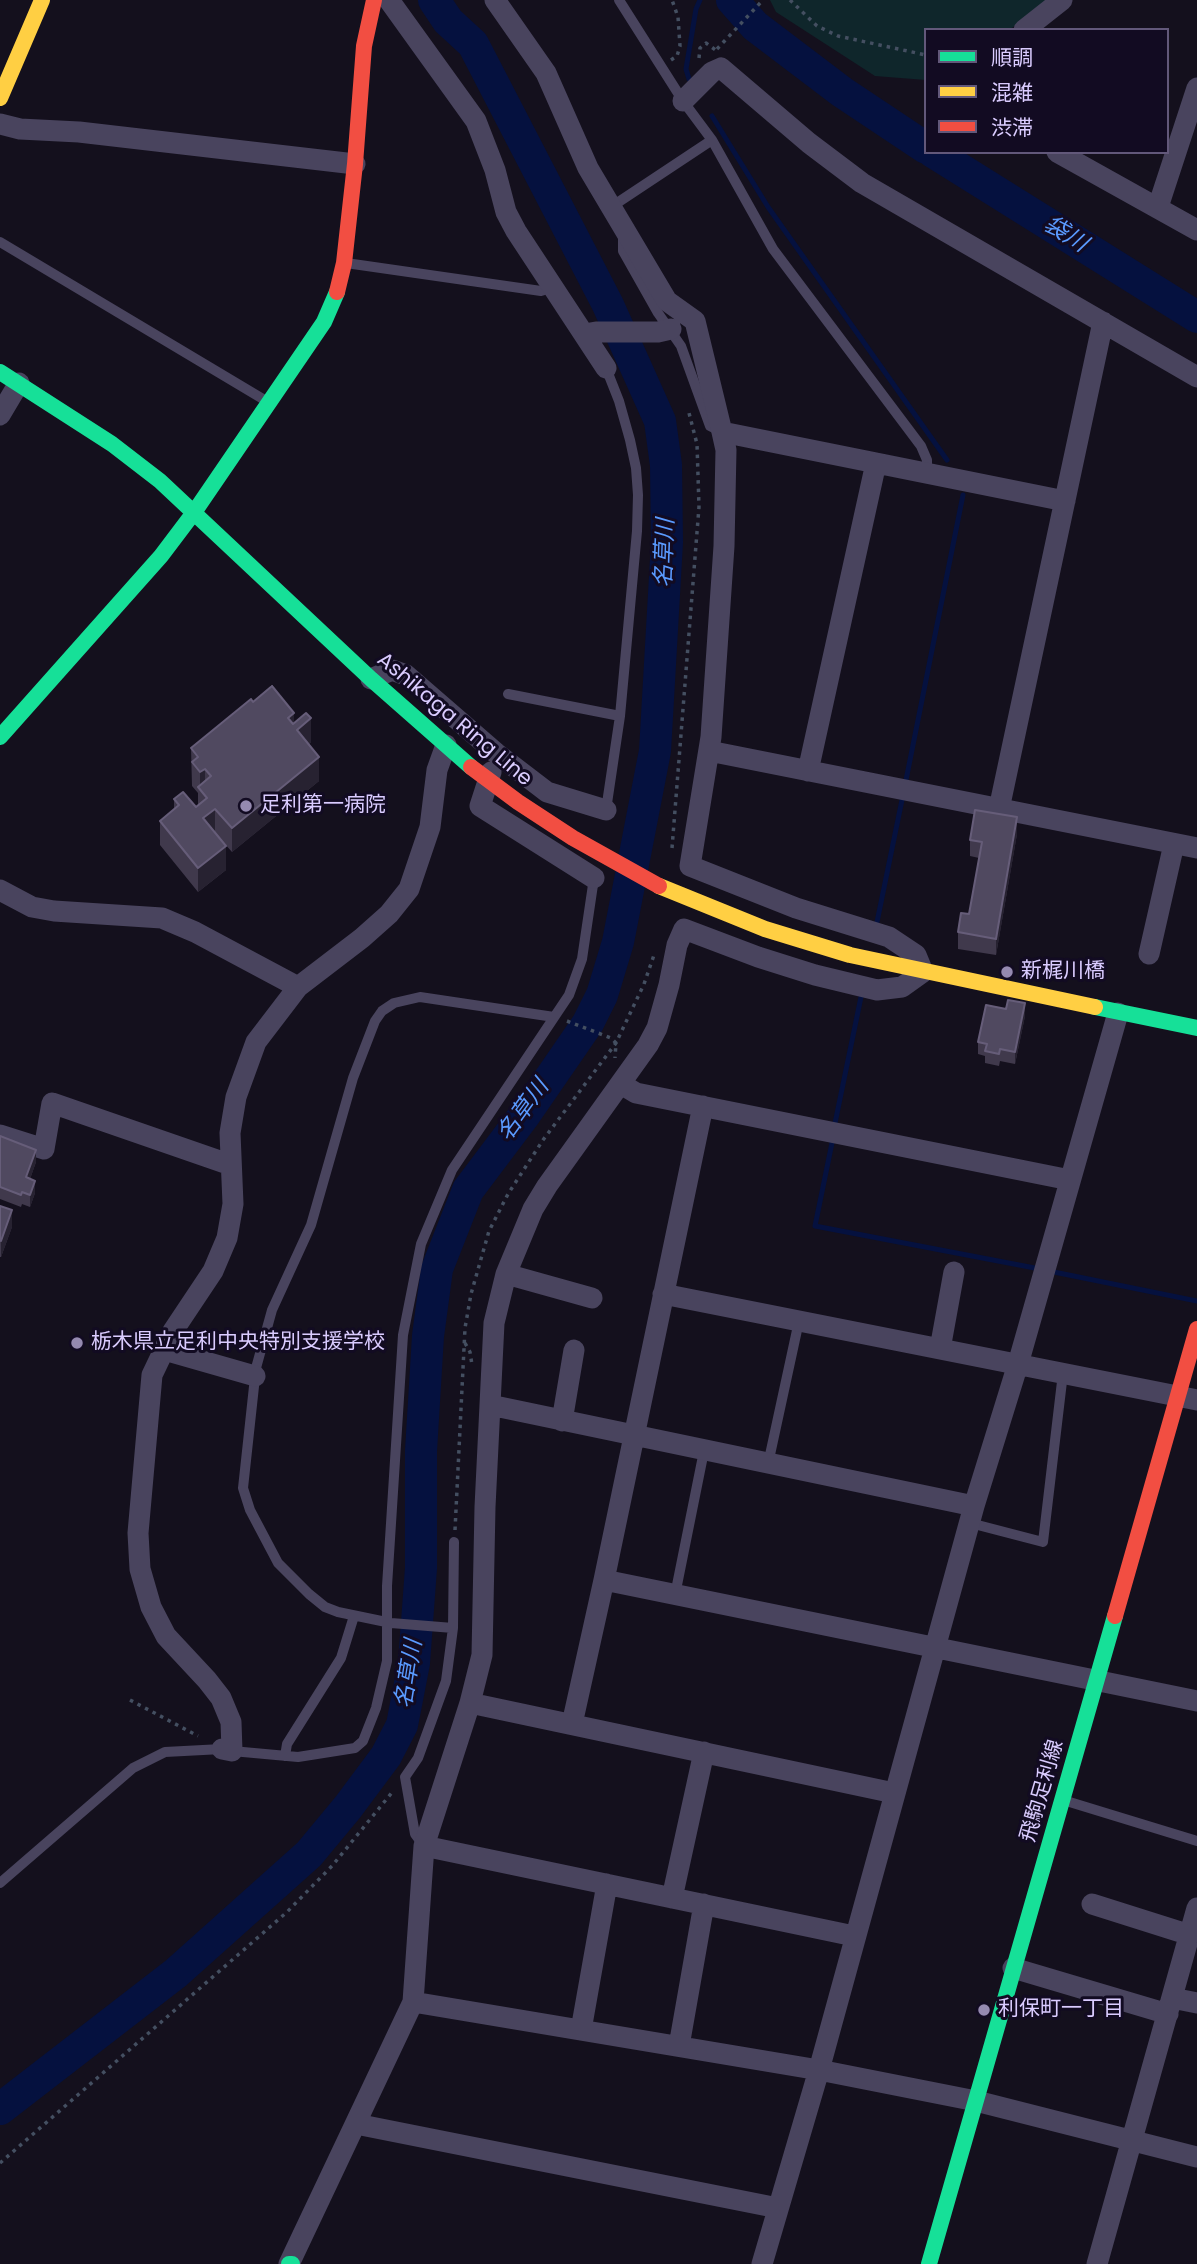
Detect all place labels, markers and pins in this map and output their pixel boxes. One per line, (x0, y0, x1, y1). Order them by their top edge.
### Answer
place label: 足利第一病院 (260, 793, 386, 819)
marker: 足利第一病院 (238, 798, 254, 814)
place label: 新梶川橋 (1021, 959, 1105, 985)
marker: 新梶川橋 (999, 964, 1015, 980)
place label: 栃木県立足利中央特別支援学校 (91, 1330, 385, 1356)
marker: 栃木県立足利中央特別支援学校 (69, 1335, 85, 1351)
place label: 利保町一丁目 (998, 1997, 1124, 2023)
marker: 利保町一丁目 (976, 2002, 992, 2018)

